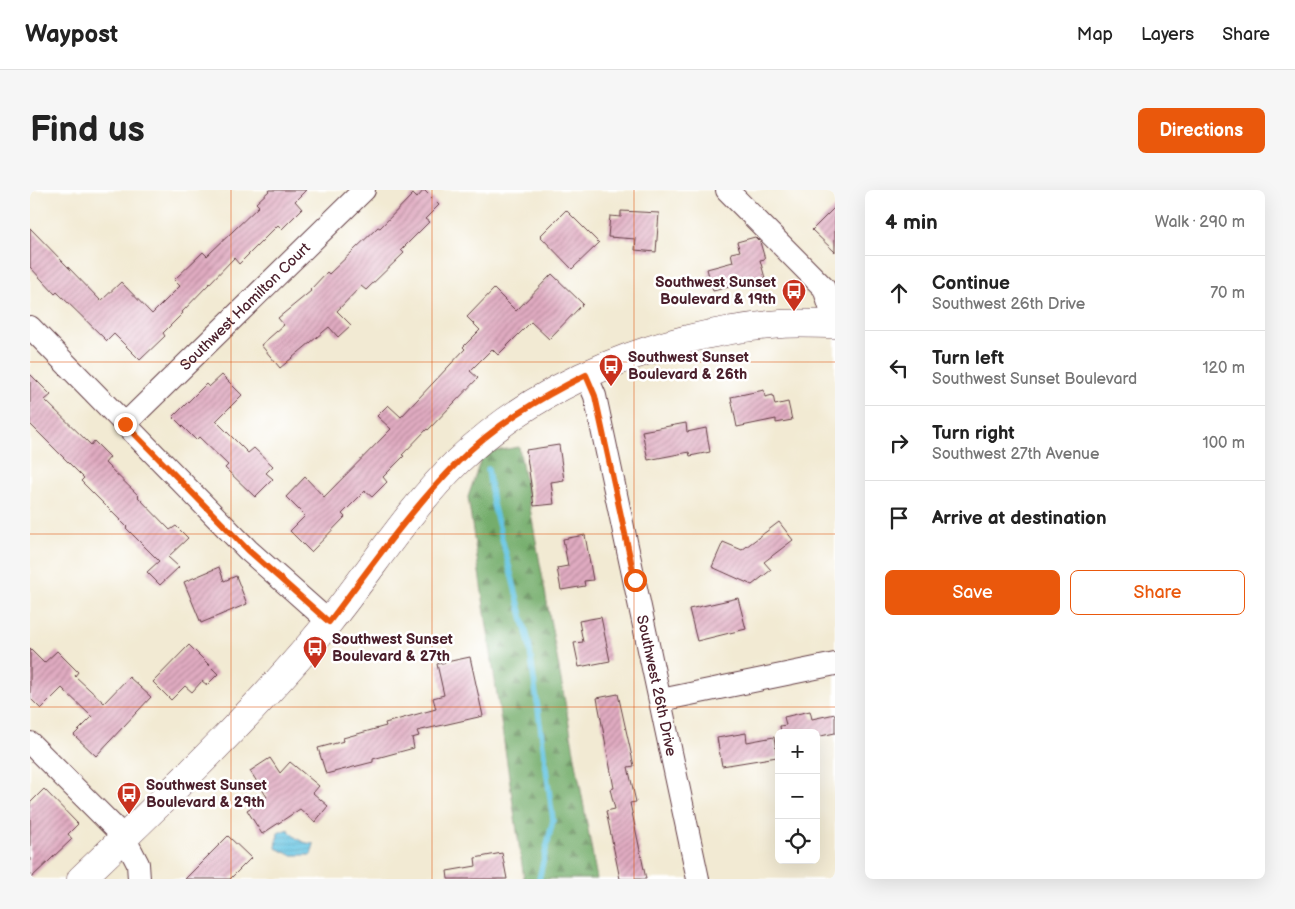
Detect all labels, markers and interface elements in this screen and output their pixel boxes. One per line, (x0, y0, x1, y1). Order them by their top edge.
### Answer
text: Waypost (25, 20, 118, 49)
text: Map (1077, 24, 1113, 45)
text: Layers (1141, 24, 1194, 45)
text: Share (1222, 24, 1270, 45)
button: Directions (1138, 108, 1265, 153)
text: Find us (30, 109, 145, 152)
text: 4 min (885, 210, 938, 235)
text: Walk · 290 m (1155, 213, 1245, 232)
street label: Southwest Hamilton Court (176, 238, 315, 375)
text: Continue (932, 272, 1010, 295)
place label: Southwest Sunset Boulevard & 19th (655, 273, 776, 309)
bus stop icon: Southwest Sunset Boulevard & 19th (781, 278, 807, 312)
icon: ahead (885, 279, 913, 307)
text: 70 m (1210, 284, 1245, 303)
text: Southwest 26th Drive (932, 295, 1085, 314)
text: Turn left (932, 347, 1004, 370)
place label: Southwest Sunset Boulevard & 26th (628, 348, 749, 384)
bus stop icon: Southwest Sunset Boulevard & 26th (598, 353, 624, 387)
icon: left (885, 354, 913, 382)
text: 120 m (1202, 359, 1245, 378)
text: Southwest Sunset Boulevard (932, 370, 1137, 389)
route end (114, 413, 137, 436)
text: Turn right (932, 422, 1015, 445)
icon: right (885, 429, 913, 457)
text: 100 m (1202, 434, 1245, 453)
text: Southwest 27th Avenue (932, 445, 1100, 464)
icon: arrive (885, 504, 913, 532)
text: Arrive at destination (932, 507, 1107, 530)
route start (624, 569, 647, 592)
button: Save (885, 570, 1060, 615)
button: Share (1070, 570, 1245, 615)
street label: Southwest 26th Drive (632, 613, 681, 758)
place label: Southwest Sunset Boulevard & 27th (332, 630, 453, 666)
bus stop icon: Southwest Sunset Boulevard & 27th (302, 635, 328, 669)
map controls (775, 729, 820, 864)
button: + (775, 729, 820, 774)
button: − (775, 774, 820, 819)
place label: Southwest Sunset Boulevard & 29th (146, 776, 267, 812)
bus stop icon: Southwest Sunset Boulevard & 29th (116, 781, 142, 815)
button: locate (775, 819, 820, 864)

